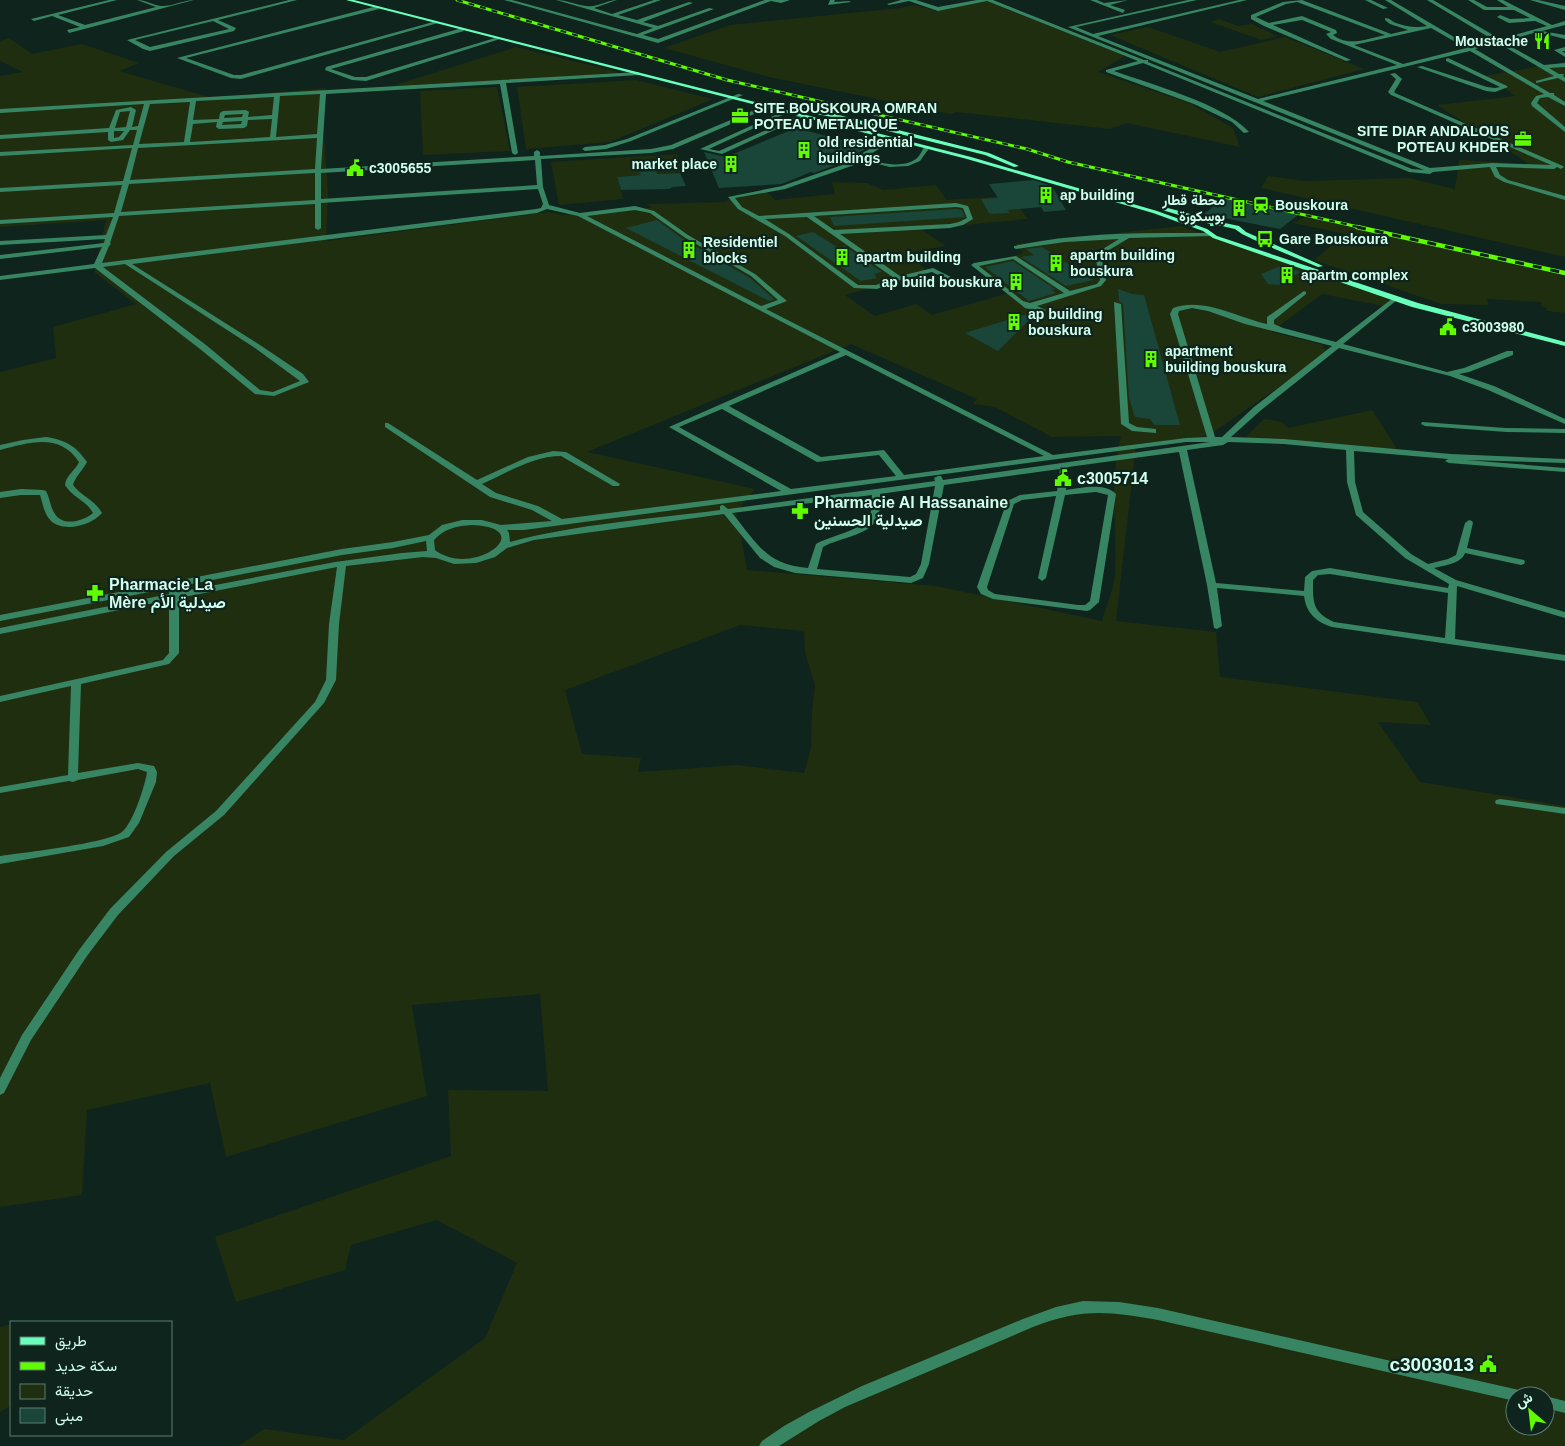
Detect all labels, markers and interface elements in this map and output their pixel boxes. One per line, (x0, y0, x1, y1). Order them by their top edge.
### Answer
restaurant icon: Moustache (1532, 31, 1552, 51)
place label: Moustache (1455, 33, 1528, 49)
place label: SITE BOUSKOURA OMRAN POTEAU METALIQUE (754, 100, 937, 132)
office icon: SITE BOUSKOURA OMRAN POTEAU METALIQUE (730, 106, 750, 126)
place label: SITE DIAR ANDALOUS POTEAU KHDER (1357, 123, 1509, 155)
office icon: SITE DIAR ANDALOUS POTEAU KHDER (1513, 129, 1533, 149)
place label: old residential buildings (818, 134, 913, 166)
building icon: old residential buildings (794, 140, 814, 160)
building icon: market place (721, 154, 741, 174)
place label: market place (631, 156, 717, 172)
public building icon: c3005655 (345, 158, 365, 178)
place label: c3005655 (369, 160, 432, 176)
building icon: ap building (1036, 185, 1056, 205)
place label: ap building (1060, 187, 1135, 203)
place label: محطة قطار بوسكورة (1161, 192, 1225, 225)
station icon: Bouskoura (1251, 195, 1271, 215)
place label: Bouskoura (1275, 197, 1348, 213)
building icon: محطة قطار بوسكورة (1229, 198, 1249, 218)
bus stop icon: Gare Bouskoura (1255, 229, 1275, 249)
place label: Gare Bouskoura (1279, 231, 1388, 247)
place label: Residentiel blocks (703, 234, 778, 266)
building icon: Residentiel blocks (679, 240, 699, 260)
building icon: apartm building (832, 247, 852, 267)
place label: apartm building bouskura (1070, 247, 1175, 279)
place label: apartm building (856, 249, 961, 265)
building icon: apartm building bouskura (1046, 253, 1066, 273)
building icon: apartm complex (1277, 265, 1297, 285)
place label: apartm complex (1301, 267, 1409, 283)
building icon: ap build bouskura (1006, 272, 1026, 292)
place label: ap build bouskura (881, 274, 1002, 290)
place label: ap building bouskura (1028, 306, 1103, 338)
building icon: ap building bouskura (1004, 312, 1024, 332)
public building icon: c3003980 (1438, 317, 1458, 337)
place label: c3003980 (1462, 319, 1525, 335)
place label: apartment building bouskura (1165, 343, 1287, 375)
building icon: apartment building bouskura (1141, 349, 1161, 369)
public building icon: c3005714 (1053, 468, 1073, 488)
place label: c3005714 (1077, 470, 1148, 487)
place label: Pharmacie Al Hassanaine صيدلية الحسنين (814, 494, 1008, 530)
pharmacy icon: Pharmacie Al Hassanaine صيدلية الحسنين (790, 501, 810, 521)
place label: Pharmacie La Mère صيدلية الأم (109, 576, 226, 613)
pharmacy icon: Pharmacie La Mère صيدلية الأم (85, 583, 105, 603)
legend (10, 1321, 172, 1436)
text: طريق (55, 1332, 87, 1351)
place label: c3003013 (1389, 1354, 1474, 1375)
public building icon: c3003013 (1478, 1354, 1498, 1374)
text: سكة حديد (55, 1357, 117, 1375)
text: حديقة (55, 1382, 93, 1400)
north arrow (1505, 1386, 1555, 1436)
text: ش (1513, 1388, 1536, 1411)
text: مبنى (55, 1407, 83, 1426)

